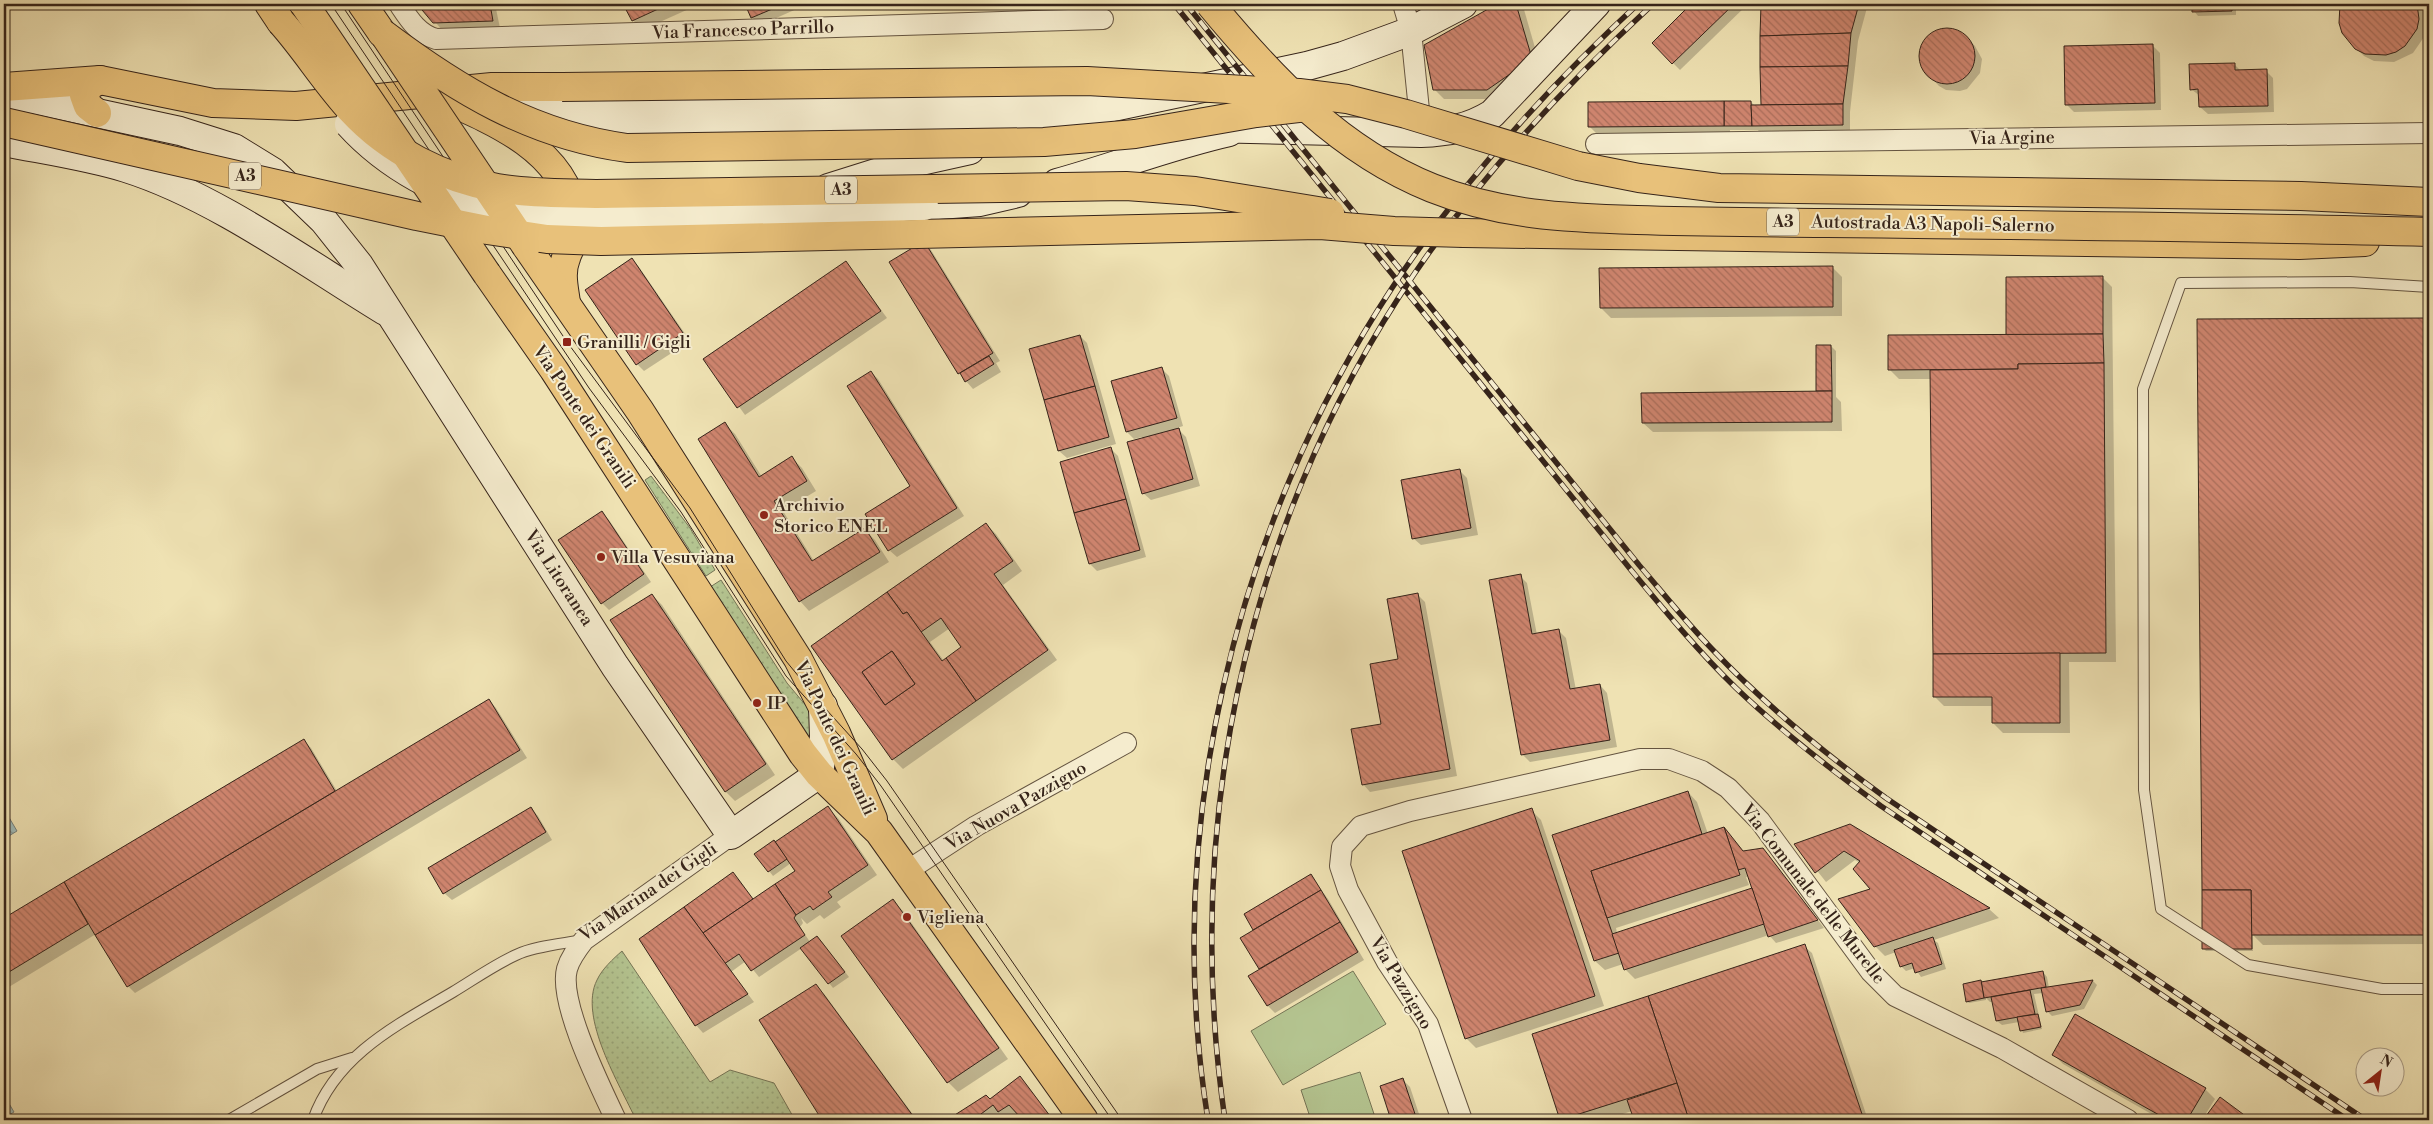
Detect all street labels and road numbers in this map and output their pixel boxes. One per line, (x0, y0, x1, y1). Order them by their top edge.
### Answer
street label: Via Francesco Parrillo (651, 15, 834, 45)
street label: Via Argine (1968, 126, 2055, 150)
road number: A3 (229, 162, 261, 190)
road number: A3 (825, 176, 857, 204)
road number: A3 (1767, 208, 1799, 236)
street label: Autostrada A3 Napoli-Salerno (1810, 210, 2055, 238)
street label: Via Ponte dei Granili (527, 340, 641, 493)
street label: Via Litoranea (519, 525, 599, 631)
street label: Via Ponte dei Granili (789, 656, 881, 819)
street label: Via Nuova Pazzigno (940, 756, 1091, 856)
street label: Via Comunale delle Murelle (1735, 798, 1891, 989)
street label: Via Marina dei Gigli (574, 837, 722, 947)
street label: Via Pazzigno (1364, 931, 1438, 1034)

